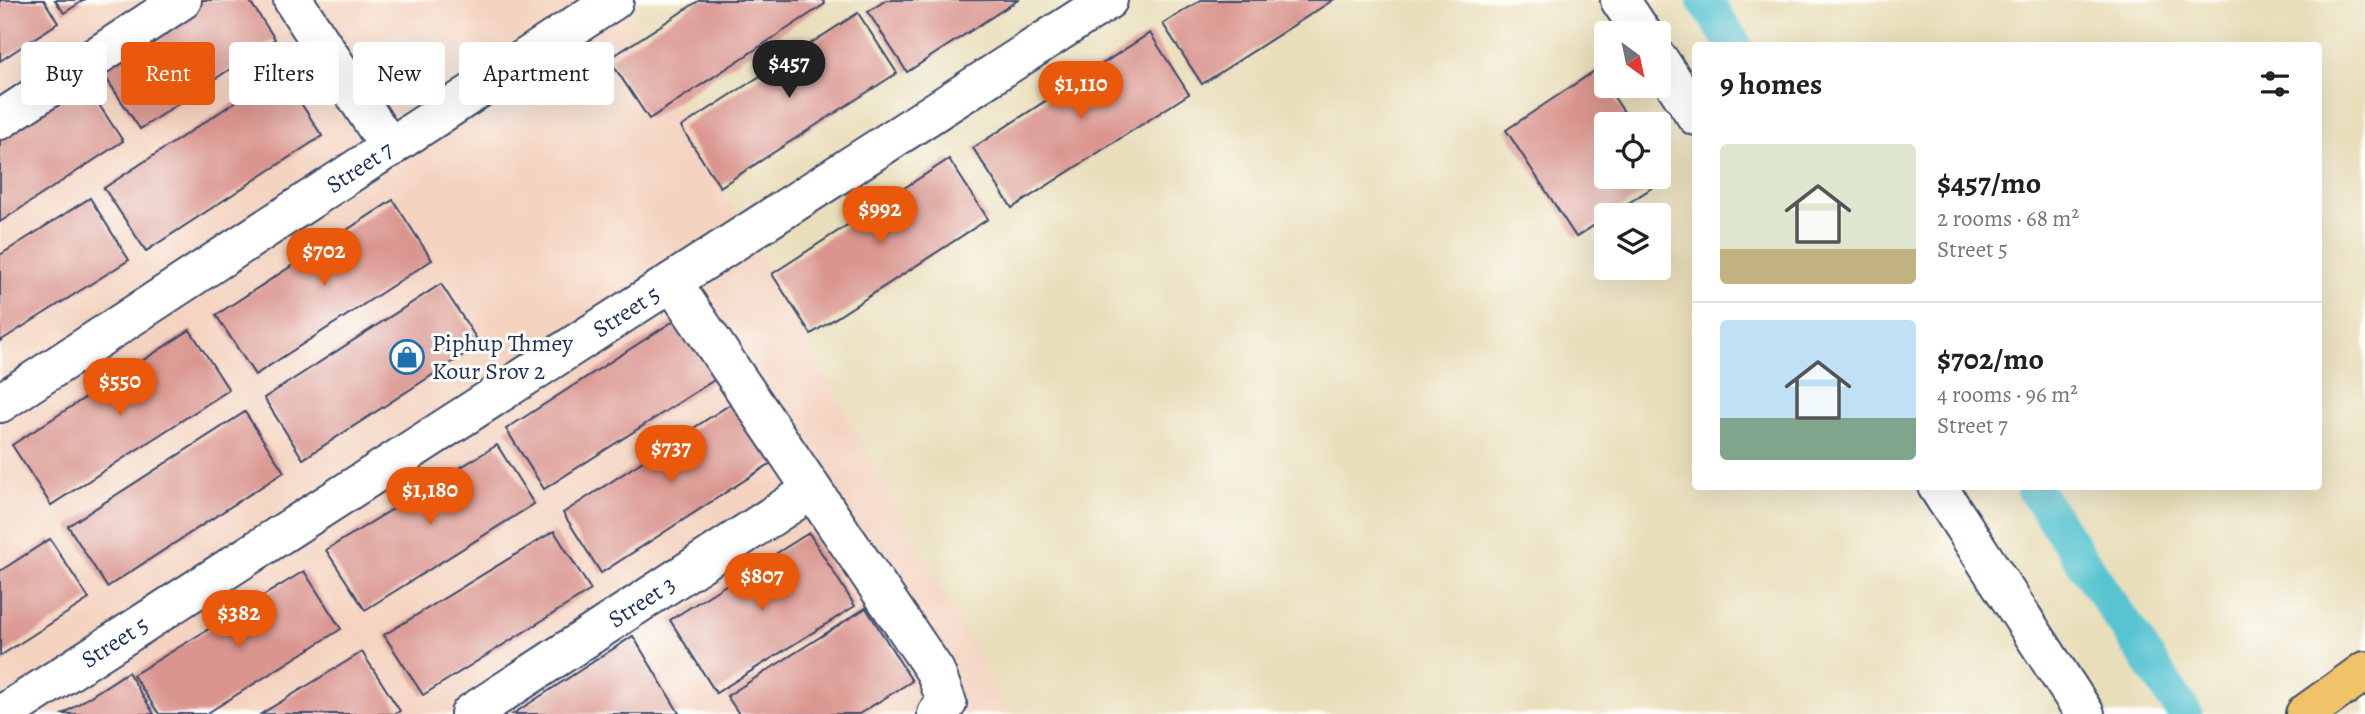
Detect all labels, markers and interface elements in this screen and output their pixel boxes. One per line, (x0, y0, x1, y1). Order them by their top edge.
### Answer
north arrow (1594, 21, 1671, 98)
map controls (1594, 21, 1671, 280)
pin: $457 (748, 41, 830, 100)
chip: Buy (21, 42, 107, 105)
chip: Rent (121, 42, 215, 105)
chip: Filters (229, 42, 339, 105)
chip: New (353, 42, 445, 105)
chip: Apartment (459, 42, 614, 105)
text: $457 (768, 47, 810, 78)
pin: $1,110 (1024, 61, 1138, 121)
text: 9 homes (1720, 64, 1822, 104)
icon: filters (2256, 65, 2294, 103)
text: $1,110 (1054, 68, 1108, 99)
button: locate (1594, 112, 1671, 189)
street label: Street 7 (320, 133, 400, 201)
text: $457/mo (1937, 163, 2041, 203)
icon: home (1776, 172, 1860, 256)
pin: $992 (839, 187, 921, 246)
text: $992 (858, 193, 902, 224)
button: layers (1594, 203, 1671, 280)
text: 2 rooms · 68 m² (1937, 203, 2079, 234)
pin: $702 (283, 229, 365, 288)
text: Street 5 (1937, 234, 2008, 265)
text: $702 (302, 235, 346, 266)
street label: Street 5 (586, 278, 666, 345)
place label: Piphup Thmey Kour Srov 2 (432, 327, 573, 387)
shop icon: Piphup Thmey Kour Srov 2 (388, 338, 426, 376)
text: $702/mo (1937, 339, 2044, 379)
icon: home (1776, 348, 1860, 432)
pin: $550 (79, 358, 161, 418)
text: $550 (99, 365, 141, 396)
text: 4 rooms · 96 m² (1937, 379, 2078, 410)
text: Street 7 (1937, 410, 2008, 441)
pin: $737 (630, 426, 712, 485)
text: $737 (651, 432, 691, 463)
pin: $1,180 (373, 468, 487, 527)
text: $1,180 (402, 474, 458, 505)
pin: $807 (721, 554, 803, 613)
text: $807 (740, 560, 784, 591)
street label: Street 3 (602, 568, 681, 635)
pin: $382 (198, 590, 280, 650)
text: $382 (218, 597, 260, 628)
street label: Street 5 (75, 608, 155, 675)

